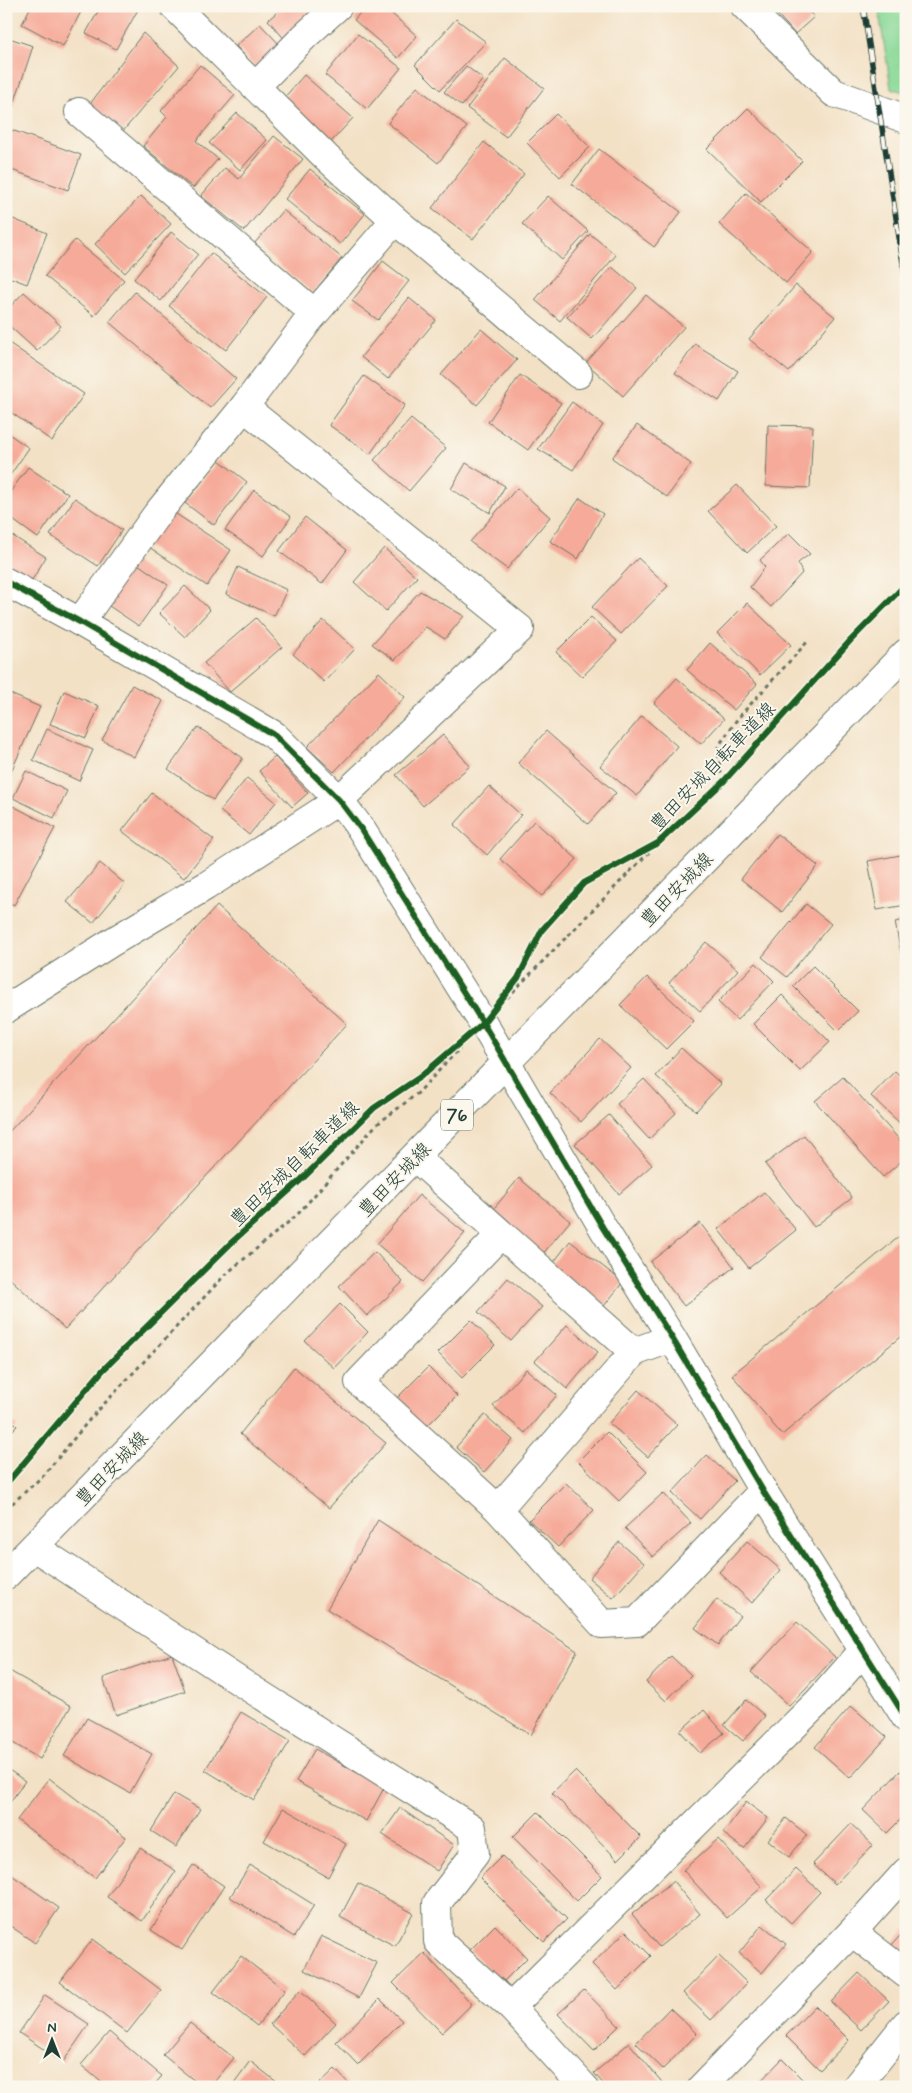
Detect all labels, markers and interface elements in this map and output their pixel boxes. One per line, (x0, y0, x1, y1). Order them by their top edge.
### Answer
street label: 豊田安城自転車道線 (645, 697, 781, 837)
street label: 豊田安城線 (635, 847, 719, 933)
street label: 豊田安城自転車道線 (225, 1096, 365, 1232)
road number: 76 (441, 1100, 473, 1130)
street label: 豊田安城線 (353, 1137, 437, 1223)
street label: 豊田安城線 (70, 1426, 154, 1512)
north arrow (28, 2016, 78, 2066)
text: N (47, 2019, 57, 2037)

